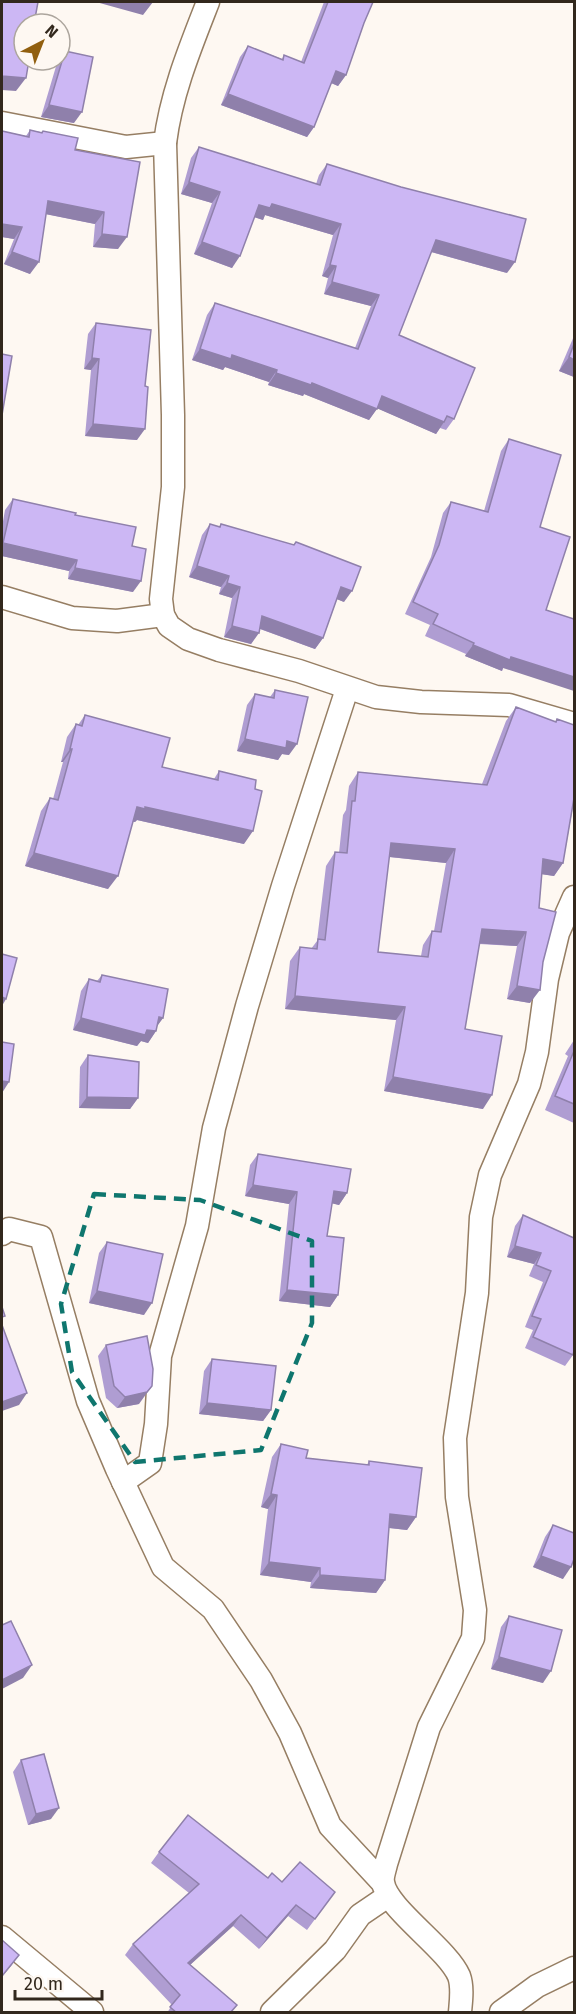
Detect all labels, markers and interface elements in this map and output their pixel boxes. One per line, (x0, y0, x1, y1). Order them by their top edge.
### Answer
north arrow (12, 12, 72, 72)
text: N (41, 21, 62, 42)
scale bar (15, 1963, 102, 2001)
text: 20 m (24, 1973, 63, 1995)

